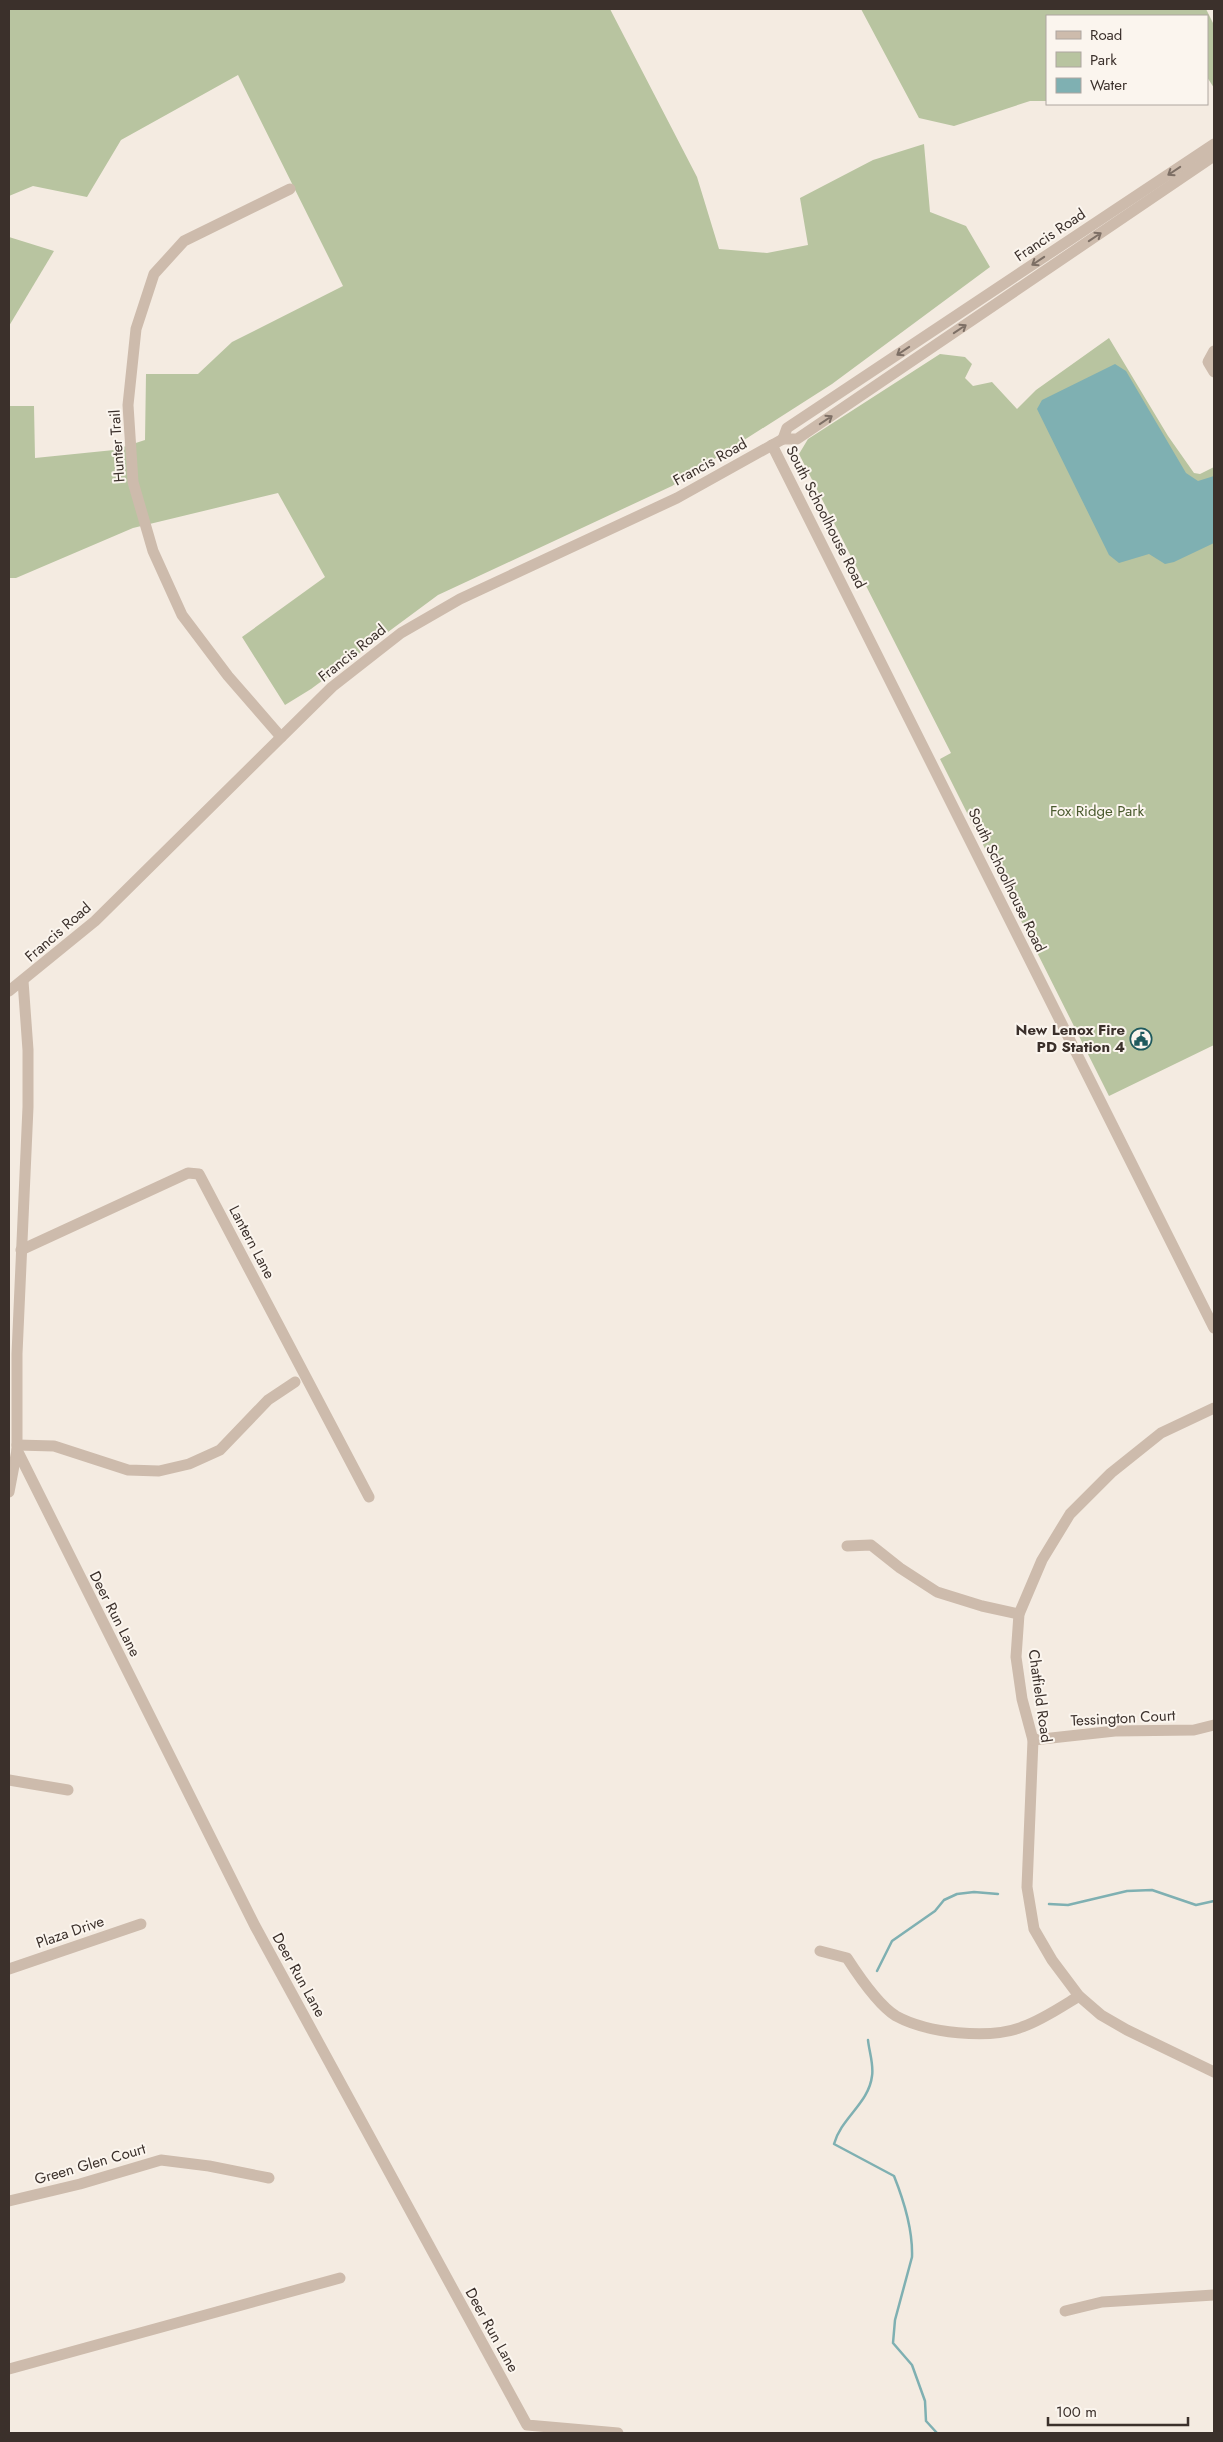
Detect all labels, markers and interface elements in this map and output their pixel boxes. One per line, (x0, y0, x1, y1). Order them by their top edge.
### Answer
legend (1046, 15, 1208, 105)
text: Road (1090, 24, 1122, 46)
text: Park (1090, 49, 1117, 71)
text: Water (1090, 74, 1128, 96)
one-way arrow (1167, 166, 1181, 176)
street label: Francis Road (1010, 203, 1090, 267)
one-way arrow (1088, 232, 1102, 242)
one-way arrow (1032, 256, 1046, 266)
one-way arrow (953, 324, 967, 334)
one-way arrow (896, 346, 910, 356)
street label: Hunter Trail (103, 409, 131, 483)
one-way arrow (819, 415, 833, 425)
street label: Francis Road (669, 433, 751, 491)
street label: South Schoolhouse Road (780, 442, 872, 592)
street label: Francis Road (313, 619, 391, 687)
park label: Fox Ridge Park (1050, 800, 1144, 822)
street label: South Schoolhouse Road (962, 804, 1052, 956)
street label: Francis Road (20, 897, 96, 967)
place label: New Lenox Fire PD Station 4 (1016, 1019, 1125, 1058)
public building icon: New Lenox Fire PD Station 4 (1129, 1027, 1153, 1051)
street label: Lantern Lane (223, 1201, 281, 1283)
street label: Deer Run Lane (84, 1567, 146, 1661)
street label: Chatfield Road (1023, 1648, 1057, 1744)
street label: Tessington Court (1070, 1704, 1176, 1732)
street label: Plaza Drive (33, 1910, 107, 1954)
street label: Deer Run Lane (267, 1929, 331, 2021)
street label: Green Glen Court (32, 2138, 149, 2190)
street label: Deer Run Lane (460, 2284, 524, 2376)
scale bar (1048, 2394, 1188, 2426)
text: 100 m (1056, 2401, 1097, 2423)

